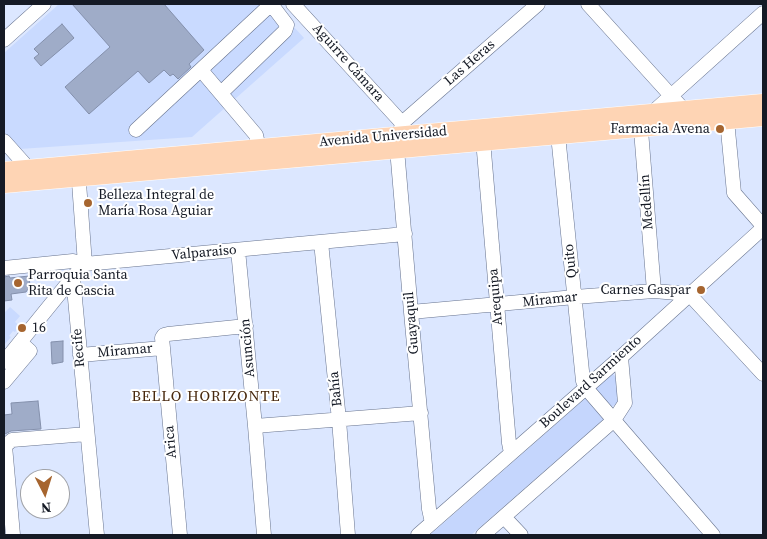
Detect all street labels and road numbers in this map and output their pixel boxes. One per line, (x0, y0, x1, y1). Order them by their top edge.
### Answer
street label: Aguirre Cámara (308, 20, 388, 106)
street label: Las Heras (441, 36, 499, 90)
street label: Avenida Universidad (318, 123, 448, 151)
street label: Medellín (637, 174, 657, 230)
street label: Valparaiso (171, 242, 237, 264)
street label: Quito (561, 243, 581, 279)
street label: Arequipa (485, 268, 507, 326)
street label: Miramar (522, 289, 578, 311)
street label: Guayaquil (401, 291, 423, 355)
street label: Asunción (237, 318, 259, 378)
street label: Recife (69, 328, 89, 368)
street label: Boulevard Sarmiento (537, 332, 645, 432)
street label: Miramar (97, 340, 153, 362)
street label: Bahía (326, 370, 346, 408)
street label: Arica (161, 425, 181, 459)

